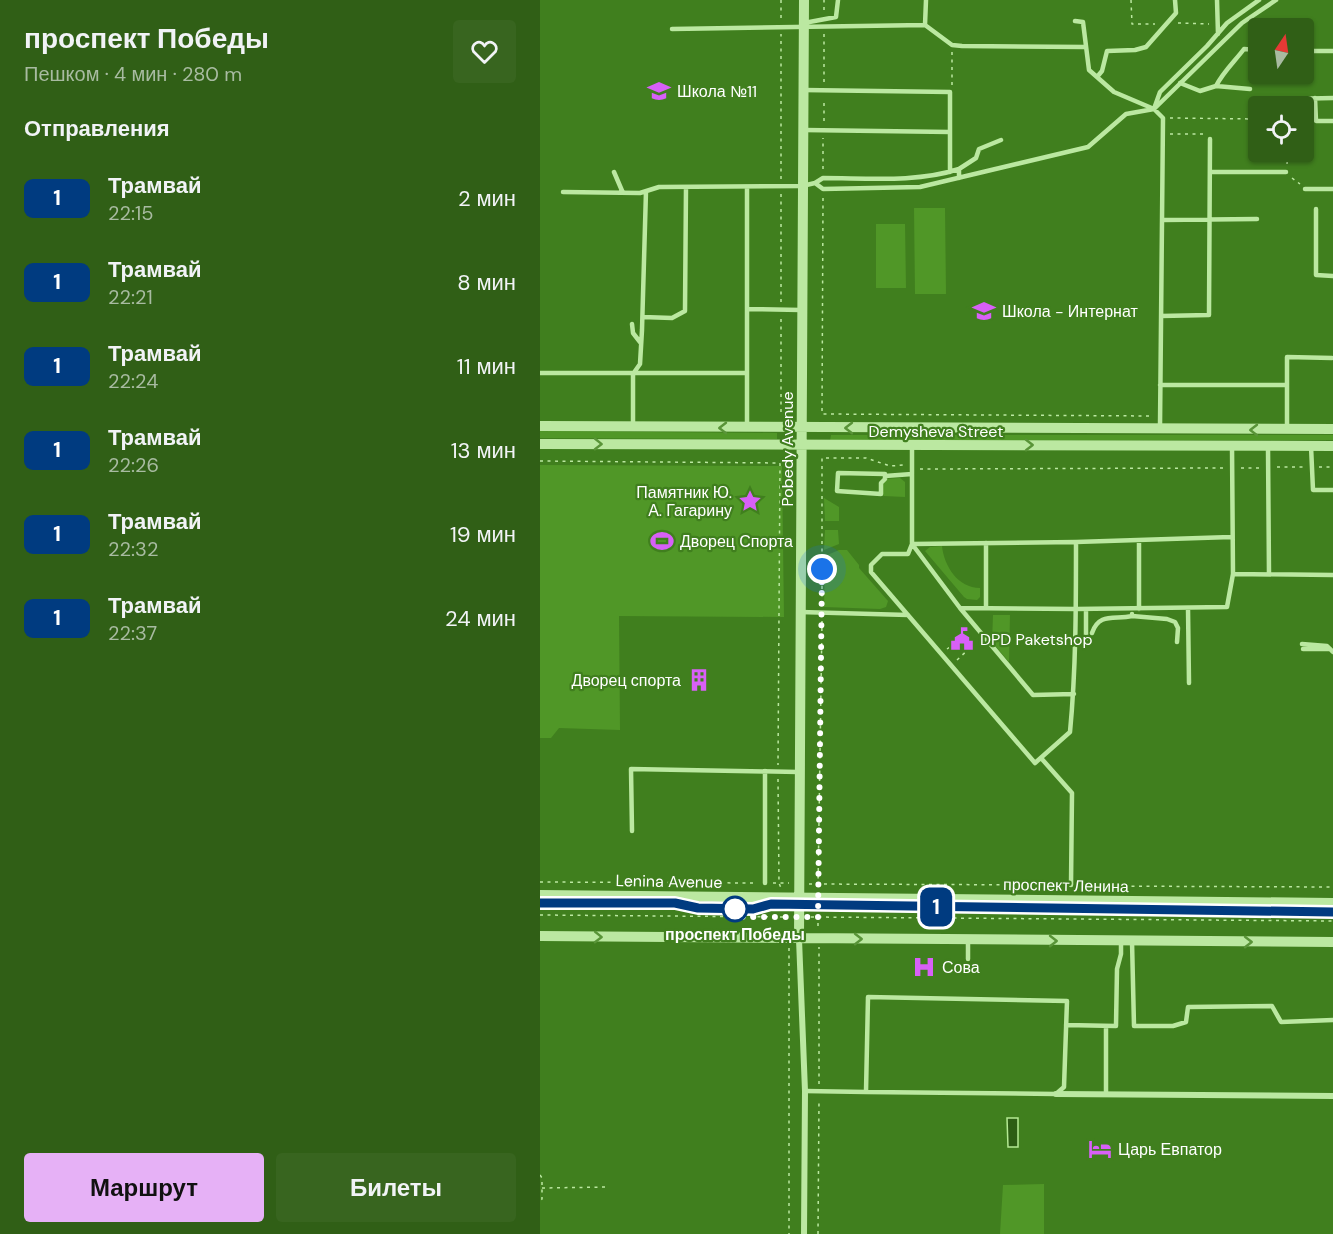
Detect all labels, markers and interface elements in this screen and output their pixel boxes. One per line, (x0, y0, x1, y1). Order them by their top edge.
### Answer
north arrow (1248, 18, 1314, 84)
map controls (1248, 18, 1314, 162)
text: проспект Победы (24, 20, 269, 57)
button: heart (453, 20, 516, 83)
text: Пешком · 4 мин · 280 m (24, 61, 242, 87)
school or university icon: Школа №11 (646, 78, 672, 104)
place label: Школа №11 (677, 81, 757, 102)
button: locate (1248, 96, 1314, 162)
text: Отправления (24, 114, 170, 143)
text: Трамвай (108, 171, 202, 200)
text: 1 (53, 184, 61, 212)
text: 2 мин (458, 184, 516, 213)
text: 22:15 (108, 200, 154, 226)
text: Трамвай (108, 255, 202, 284)
text: 1 (53, 268, 61, 296)
text: 8 мин (457, 268, 516, 297)
text: 22:21 (108, 284, 153, 310)
school or university icon: Школа - Интернат (971, 298, 997, 324)
place label: Школа - Интернат (1002, 301, 1138, 322)
text: Трамвай (108, 339, 202, 368)
text: 1 (53, 352, 61, 380)
text: 11 мин (457, 352, 516, 381)
text: 22:24 (108, 368, 158, 394)
street label: Pobedy Avenue (777, 392, 798, 506)
street label: Demysheva Street (869, 421, 1003, 442)
one-way arrow (719, 422, 728, 434)
one-way arrow (844, 422, 853, 434)
text: Трамвай (108, 423, 202, 452)
one-way arrow (1249, 424, 1258, 436)
text: 1 (53, 436, 61, 464)
text: 13 мин (451, 436, 516, 465)
one-way arrow (594, 438, 603, 450)
one-way arrow (1025, 439, 1034, 451)
text: 22:26 (108, 452, 159, 478)
place label: Памятник Ю. А. Гагарину (636, 482, 732, 521)
place icon: Памятник Ю. А. Гагарину (737, 488, 763, 514)
text: Трамвай (108, 507, 202, 536)
text: 1 (53, 520, 61, 548)
text: 19 мин (450, 520, 516, 549)
sports icon: Дворец Спорта (649, 528, 675, 554)
place label: Дворец Спорта (680, 531, 793, 552)
text: 22:32 (108, 536, 158, 562)
your location (807, 554, 837, 584)
text: Трамвай (108, 591, 202, 620)
text: 1 (53, 604, 61, 632)
text: 24 мин (445, 604, 516, 633)
text: 22:37 (108, 620, 157, 646)
public building icon: DPD Paketshop (949, 626, 975, 652)
place label: DPD Paketshop (980, 629, 1092, 650)
building icon: Дворец спорта (686, 667, 712, 693)
place label: Дворец спорта (572, 670, 681, 691)
street label: Lenina Avenue (615, 870, 723, 893)
street label: проспект Ленина (1003, 874, 1129, 897)
line badge: 1 (916, 888, 956, 926)
text: 1 (932, 893, 940, 921)
marker: проспект Победы (722, 896, 748, 922)
place label: проспект Победы (665, 924, 805, 945)
one-way arrow (594, 931, 603, 943)
one-way arrow (853, 933, 862, 945)
one-way arrow (1048, 934, 1057, 947)
one-way arrow (1243, 936, 1252, 948)
hospital icon: Сова (911, 954, 937, 980)
place label: Сова (942, 957, 980, 978)
hotel icon: Царь Евпатор (1087, 1136, 1113, 1162)
place label: Царь Евпатор (1118, 1139, 1222, 1160)
button: Маршрут (24, 1153, 264, 1222)
button: Билеты (276, 1153, 516, 1222)

